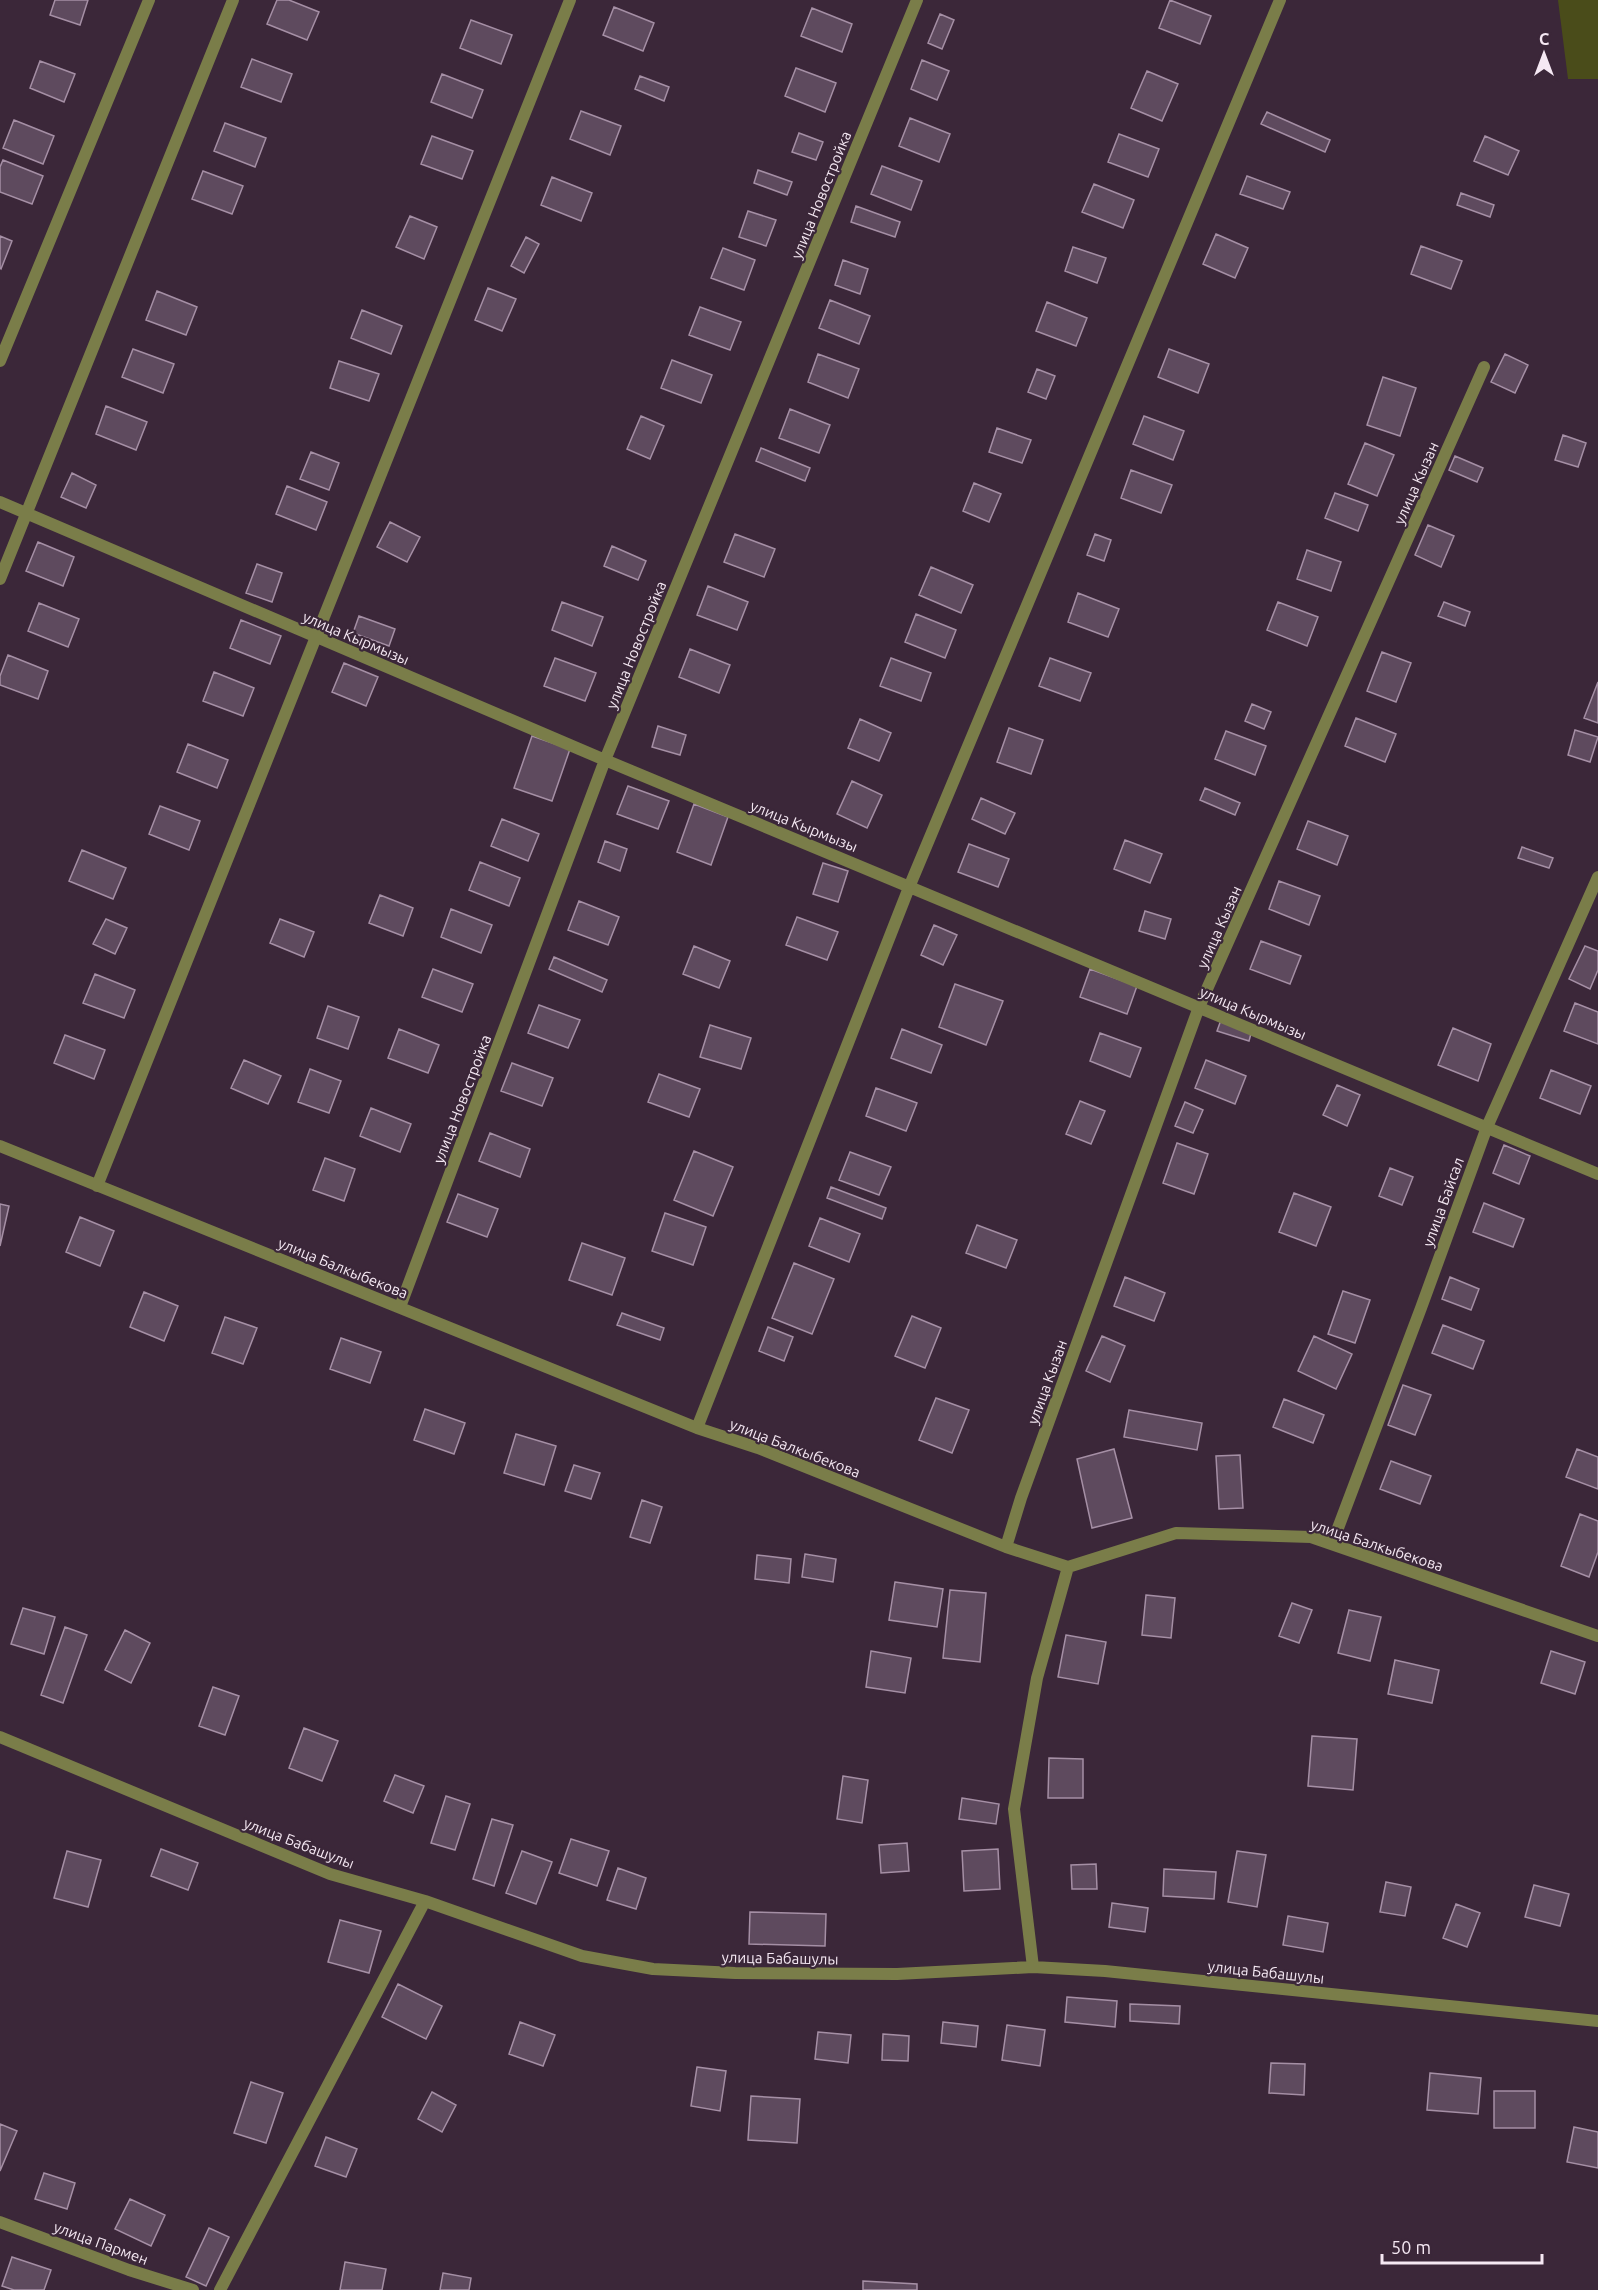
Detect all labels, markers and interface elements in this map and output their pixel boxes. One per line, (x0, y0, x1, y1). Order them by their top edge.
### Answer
north arrow (1514, 24, 1574, 84)
text: С (1539, 30, 1549, 48)
street label: улица Новостройка (788, 129, 854, 261)
street label: улица Кызан (1390, 439, 1442, 527)
street label: улица Новостройка (603, 579, 669, 711)
street label: улица Кырмызы (300, 608, 412, 668)
street label: улица Кырмызы (748, 797, 860, 855)
street label: улица Кызан (1193, 883, 1245, 971)
street label: улица Кырмызы (1197, 983, 1309, 1043)
street label: улица Новостройка (430, 1032, 494, 1166)
street label: улица Байсал (1419, 1155, 1467, 1249)
street label: улица Балкыбекова (276, 1234, 410, 1302)
street label: улица Кызан (1024, 1338, 1070, 1426)
street label: улица Балкыбекова (727, 1415, 863, 1481)
street label: улица Балкыбекова (1309, 1516, 1445, 1574)
street label: улица Бабашулы (241, 1814, 357, 1872)
street label: улица Бабашулы (721, 1948, 839, 1968)
street label: улица Бабашулы (1207, 1957, 1325, 1987)
street label: улица Пармен (51, 2218, 151, 2268)
scale bar (1382, 2227, 1542, 2265)
text: 50 m (1391, 2237, 1431, 2257)

